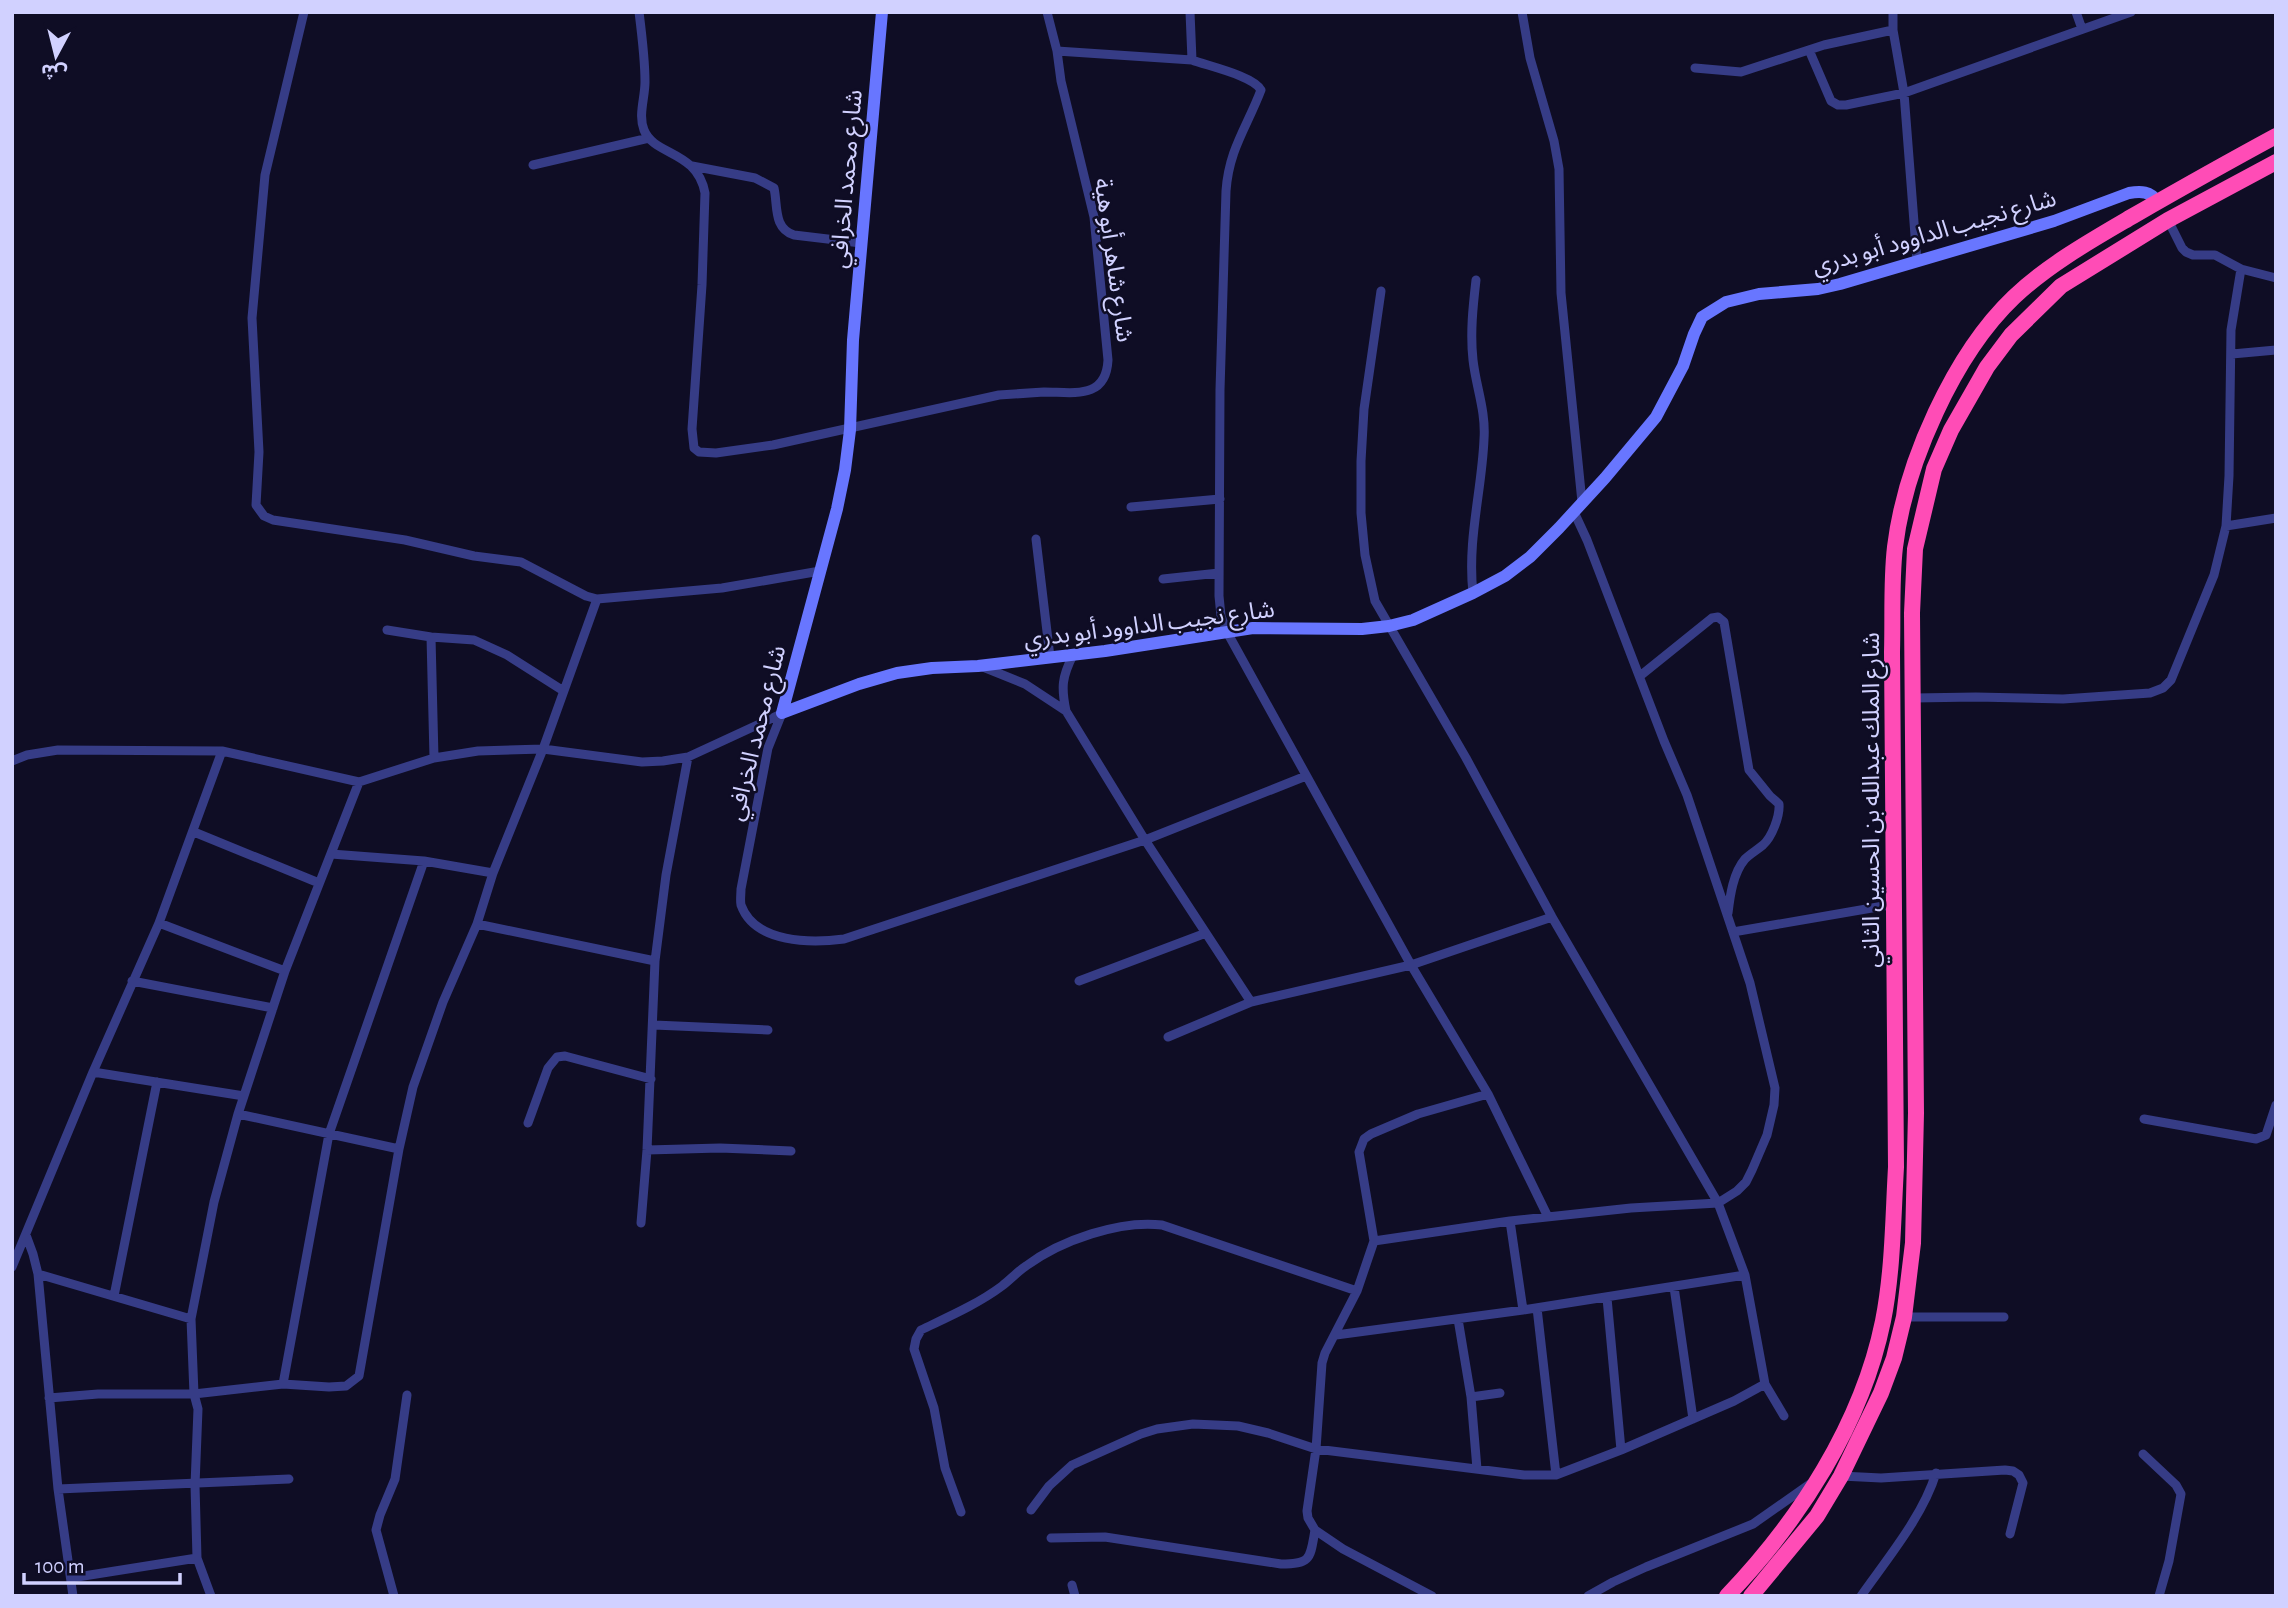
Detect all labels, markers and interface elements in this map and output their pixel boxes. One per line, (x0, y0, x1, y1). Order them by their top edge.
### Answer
north arrow (21, 21, 91, 91)
text: ش (40, 60, 68, 82)
street label: شارع محمد الخرافي (827, 89, 872, 270)
street label: شارع شاهر أبو هية (1086, 176, 1141, 344)
street label: شارع نجيب الداوود أبو بدري (1808, 182, 2061, 285)
street label: شارع نجيب الداوود أبو بدري (1022, 593, 1277, 658)
street label: شارع الملك عبدالله بن الحسين الثاني (1860, 632, 1890, 968)
street label: شارع محمد الخرافي (724, 643, 796, 825)
scale bar (24, 1542, 180, 1586)
text: 100 m (35, 1556, 85, 1577)

